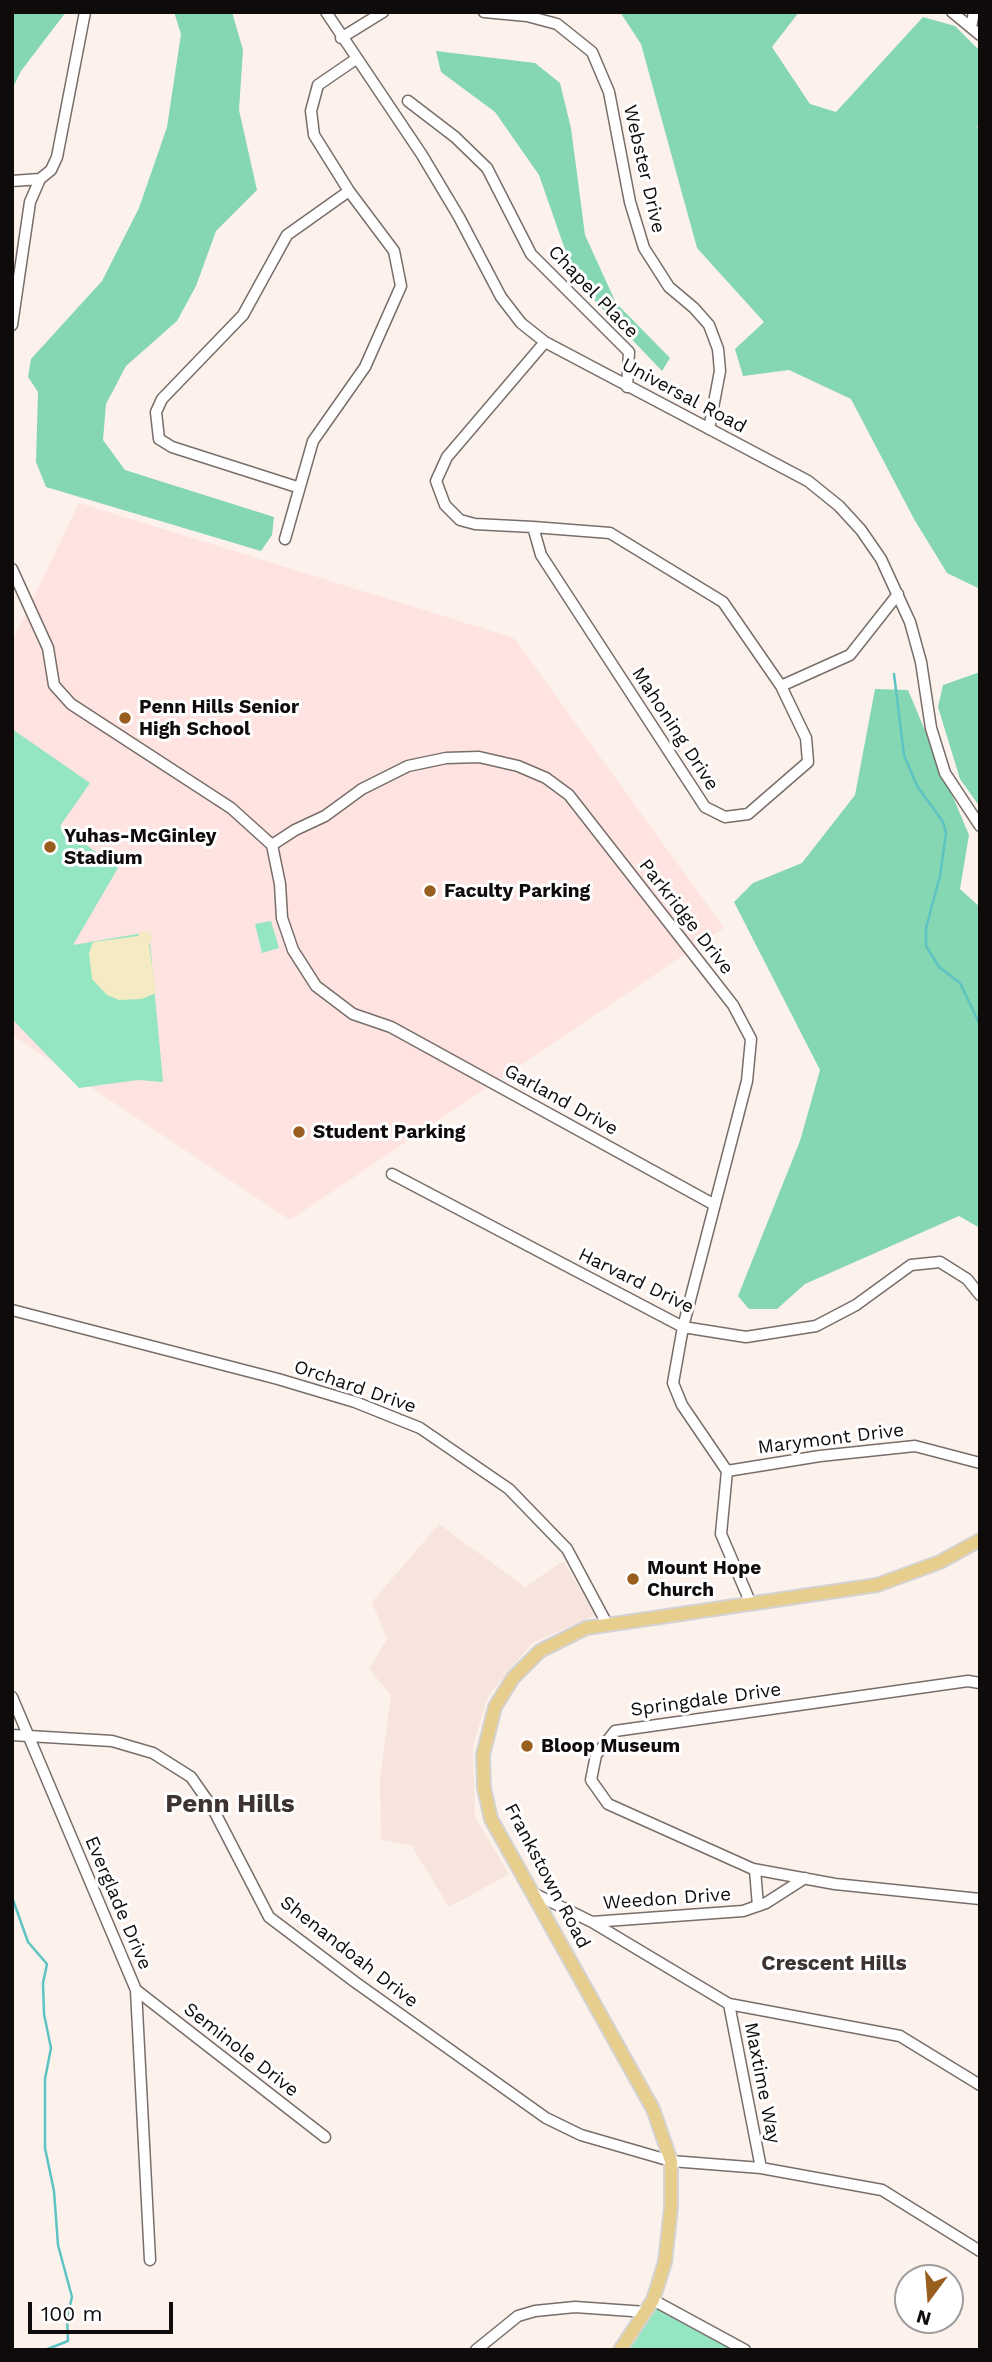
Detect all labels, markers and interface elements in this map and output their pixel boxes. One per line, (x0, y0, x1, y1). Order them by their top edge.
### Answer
street label: Webster Drive (618, 103, 670, 235)
street label: Chapel Place (543, 241, 643, 343)
street label: Universal Road (618, 354, 750, 438)
street label: Mahoning Drive (627, 663, 723, 795)
place label: Penn Hills Senior High School (139, 696, 299, 740)
marker: Penn Hills Senior High School (117, 710, 133, 726)
place label: Yuhas-McGinley Stadium (64, 825, 216, 869)
marker: Yuhas-McGinley Stadium (42, 839, 58, 855)
street label: Parkridge Drive (634, 855, 738, 979)
place label: Faculty Parking (444, 880, 590, 902)
marker: Faculty Parking (422, 883, 438, 899)
street label: Garland Drive (500, 1059, 622, 1141)
place label: Student Parking (313, 1121, 465, 1143)
marker: Student Parking (291, 1124, 307, 1140)
street label: Harvard Drive (574, 1243, 698, 1319)
street label: Orchard Drive (291, 1355, 419, 1419)
street label: Marymont Drive (757, 1419, 905, 1459)
place label: Mount Hope Church (647, 1557, 761, 1601)
marker: Mount Hope Church (625, 1571, 641, 1587)
street label: Springdale Drive (629, 1678, 783, 1722)
place label: Bloop Museum (541, 1735, 680, 1757)
marker: Bloop Museum (519, 1738, 535, 1754)
district label: Penn Hills (165, 1788, 295, 1820)
street label: Frankstown Road (499, 1800, 595, 1952)
street label: Everglade Drive (80, 1833, 156, 1973)
street label: Weedon Drive (602, 1883, 732, 1915)
street label: Shenandoah Drive (275, 1891, 423, 2013)
district label: Crescent Hills (761, 1951, 907, 1977)
street label: Seminole Drive (179, 1998, 303, 2102)
street label: Maxtime Way (739, 2020, 785, 2146)
north arrow (894, 2264, 964, 2334)
scale bar (32, 2288, 177, 2332)
text: 100 m (41, 2301, 103, 2326)
text: N (914, 2305, 934, 2331)

